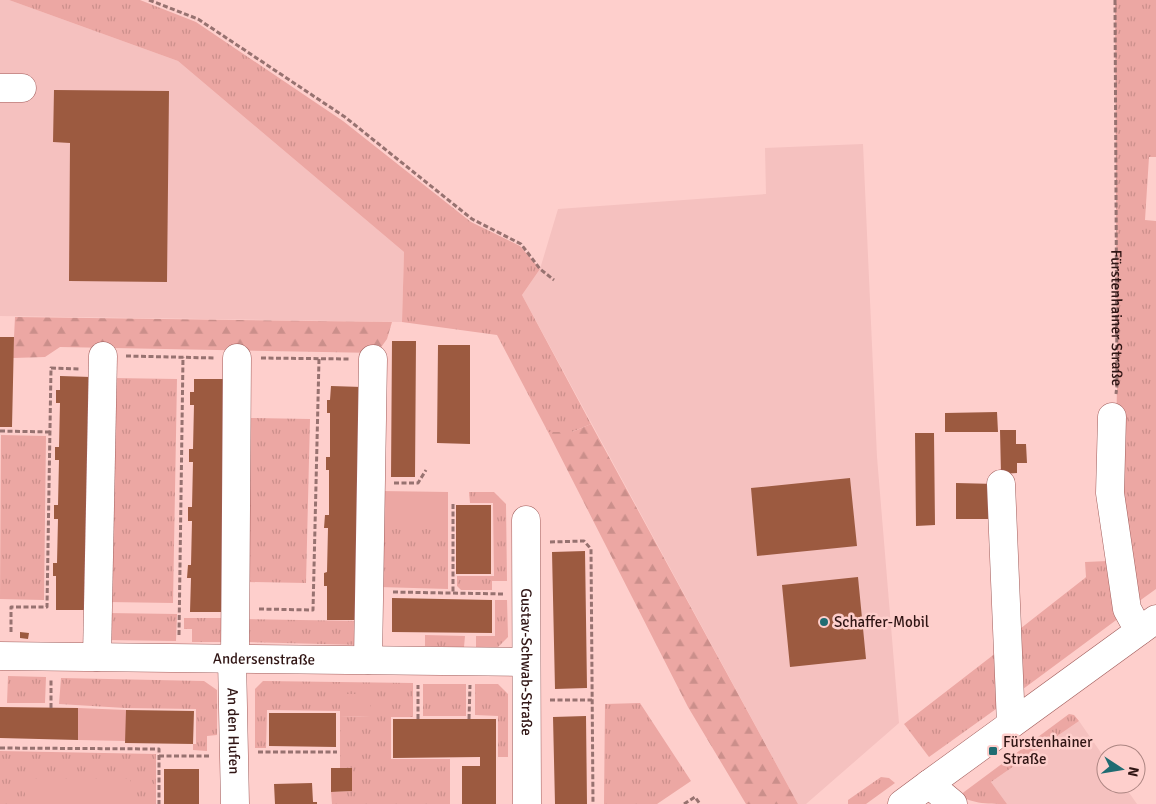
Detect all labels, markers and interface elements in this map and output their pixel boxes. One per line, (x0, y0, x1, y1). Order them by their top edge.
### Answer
street label: Fürstenhainer Straße (1107, 250, 1126, 386)
street label: Gustav-Schwab-Straße (517, 588, 536, 736)
place label: Schaffer-Mobil (834, 613, 929, 631)
marker: Schaffer-Mobil (818, 616, 830, 628)
street label: Andersenstraße (213, 649, 315, 669)
street label: An den Hufen (224, 688, 243, 774)
place label: Fürstenhainer Straße (1003, 733, 1093, 768)
north arrow (1096, 744, 1146, 794)
marker: Fürstenhainer Straße (987, 745, 999, 757)
text: N (1124, 765, 1143, 778)

